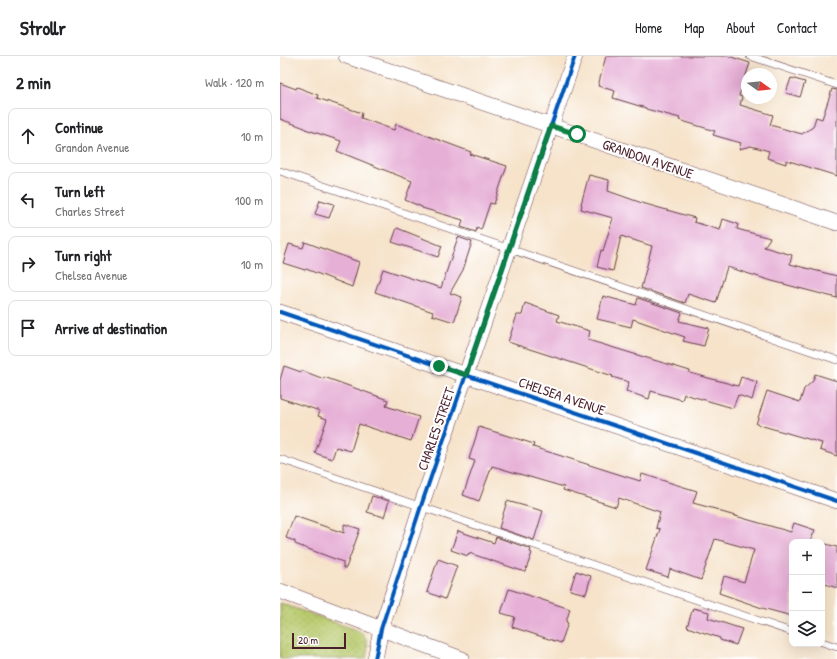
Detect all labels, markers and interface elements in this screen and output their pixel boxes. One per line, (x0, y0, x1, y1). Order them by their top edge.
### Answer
text: Strollr (20, 15, 66, 41)
text: Home (635, 18, 662, 37)
text: Map (684, 18, 704, 37)
text: About (726, 18, 755, 37)
text: Contact (777, 18, 817, 37)
north arrow (741, 68, 777, 104)
text: 2 min (16, 71, 51, 94)
text: Walk · 120 m (205, 73, 264, 91)
text: Continue (55, 117, 103, 138)
icon: ahead (17, 125, 39, 147)
route start (568, 125, 586, 143)
text: 10 m (241, 127, 263, 145)
street label: GRANDON AVENUE (600, 134, 696, 183)
text: Grandon Avenue (55, 138, 129, 156)
text: Turn left (55, 181, 105, 202)
icon: left (17, 189, 39, 211)
text: 100 m (235, 191, 263, 209)
text: Charles Street (55, 202, 125, 220)
text: Turn right (55, 245, 111, 266)
icon: right (17, 253, 39, 275)
text: 10 m (241, 255, 263, 273)
text: Chelsea Avenue (55, 266, 127, 284)
icon: arrive (17, 317, 39, 339)
text: Arrive at destination (55, 318, 167, 339)
route end (430, 357, 448, 375)
street label: CHELSEA AVENUE (516, 372, 608, 419)
street label: CHARLES STREET (412, 384, 459, 473)
map controls (789, 539, 825, 647)
button: + (789, 539, 825, 575)
button: − (789, 575, 825, 611)
button: layers (789, 611, 825, 647)
scale bar (292, 631, 346, 650)
text: 20 m (298, 633, 318, 647)

